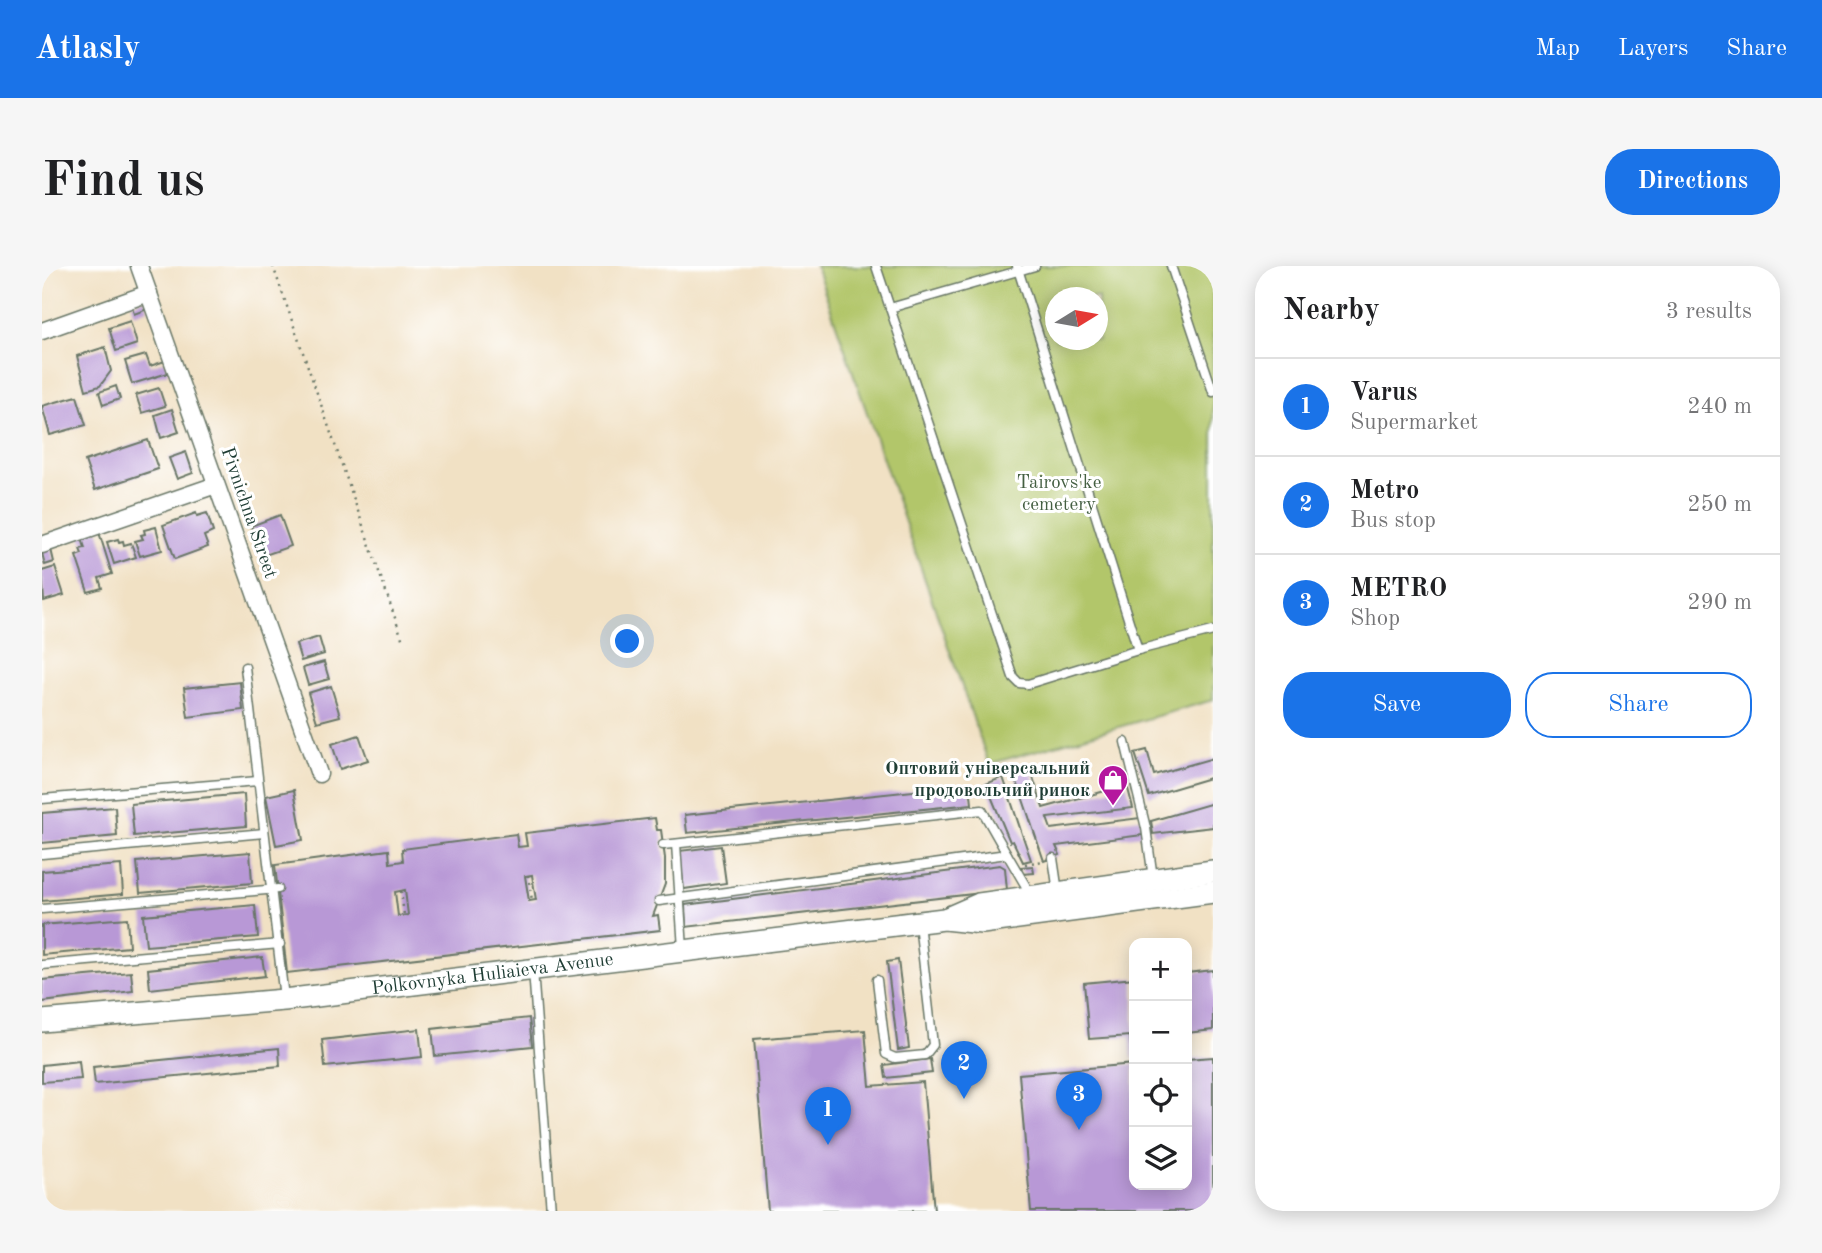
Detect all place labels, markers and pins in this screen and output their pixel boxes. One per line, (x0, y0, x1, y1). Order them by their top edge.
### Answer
place label: Оптовий універсальний продовольчий ринок (885, 760, 1090, 801)
shop icon: Оптовий універсальний продовольчий ринок (1096, 763, 1130, 807)
pin: 2 (941, 1041, 987, 1099)
pin: 3 (1056, 1072, 1102, 1130)
pin: 1 (805, 1087, 851, 1145)

